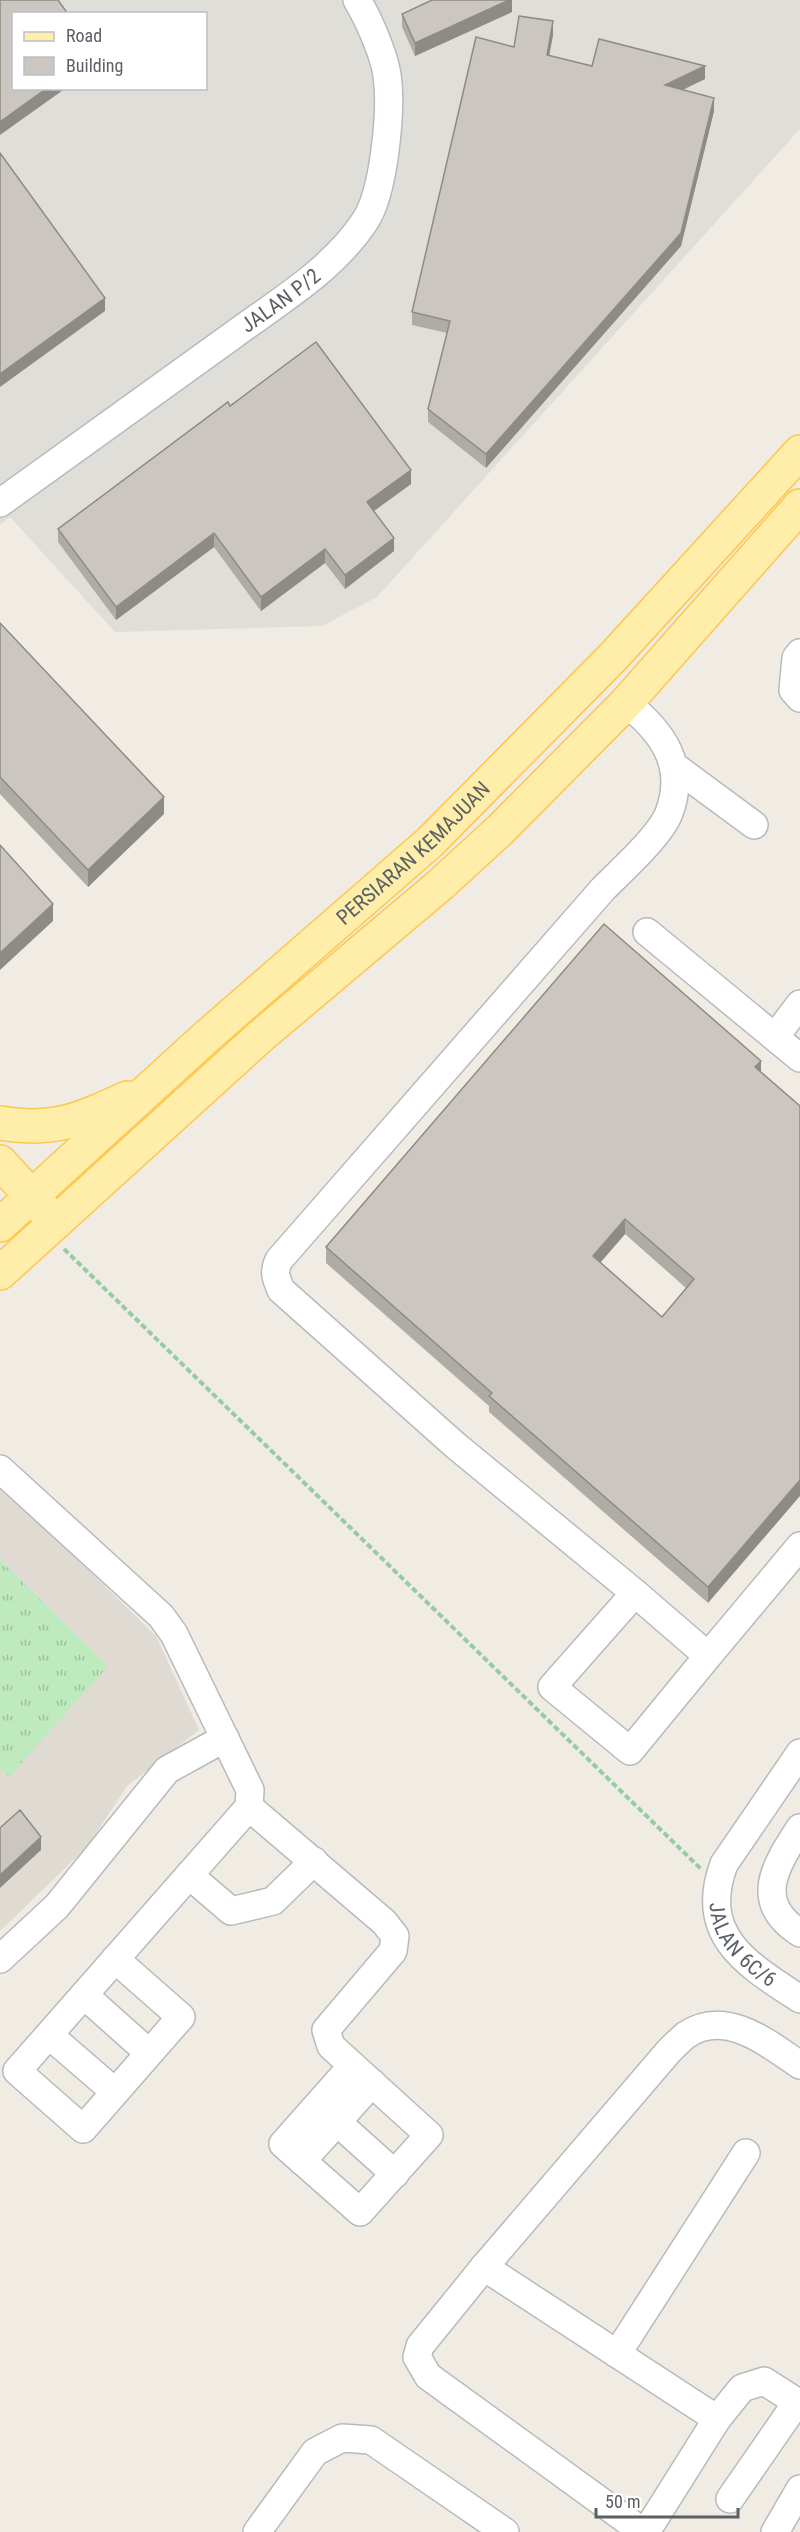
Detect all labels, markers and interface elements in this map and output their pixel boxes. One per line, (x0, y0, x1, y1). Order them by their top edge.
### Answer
legend (12, 12, 207, 90)
text: Road (66, 25, 102, 46)
text: Building (66, 55, 123, 76)
street label: JALAN P/2 (236, 264, 325, 338)
street label: PERSIARAN KEMAJUAN (332, 777, 495, 930)
street label: JALAN 6C/6 (704, 1901, 781, 1992)
scale bar (596, 2481, 738, 2519)
text: 50 m (605, 2491, 640, 2512)

